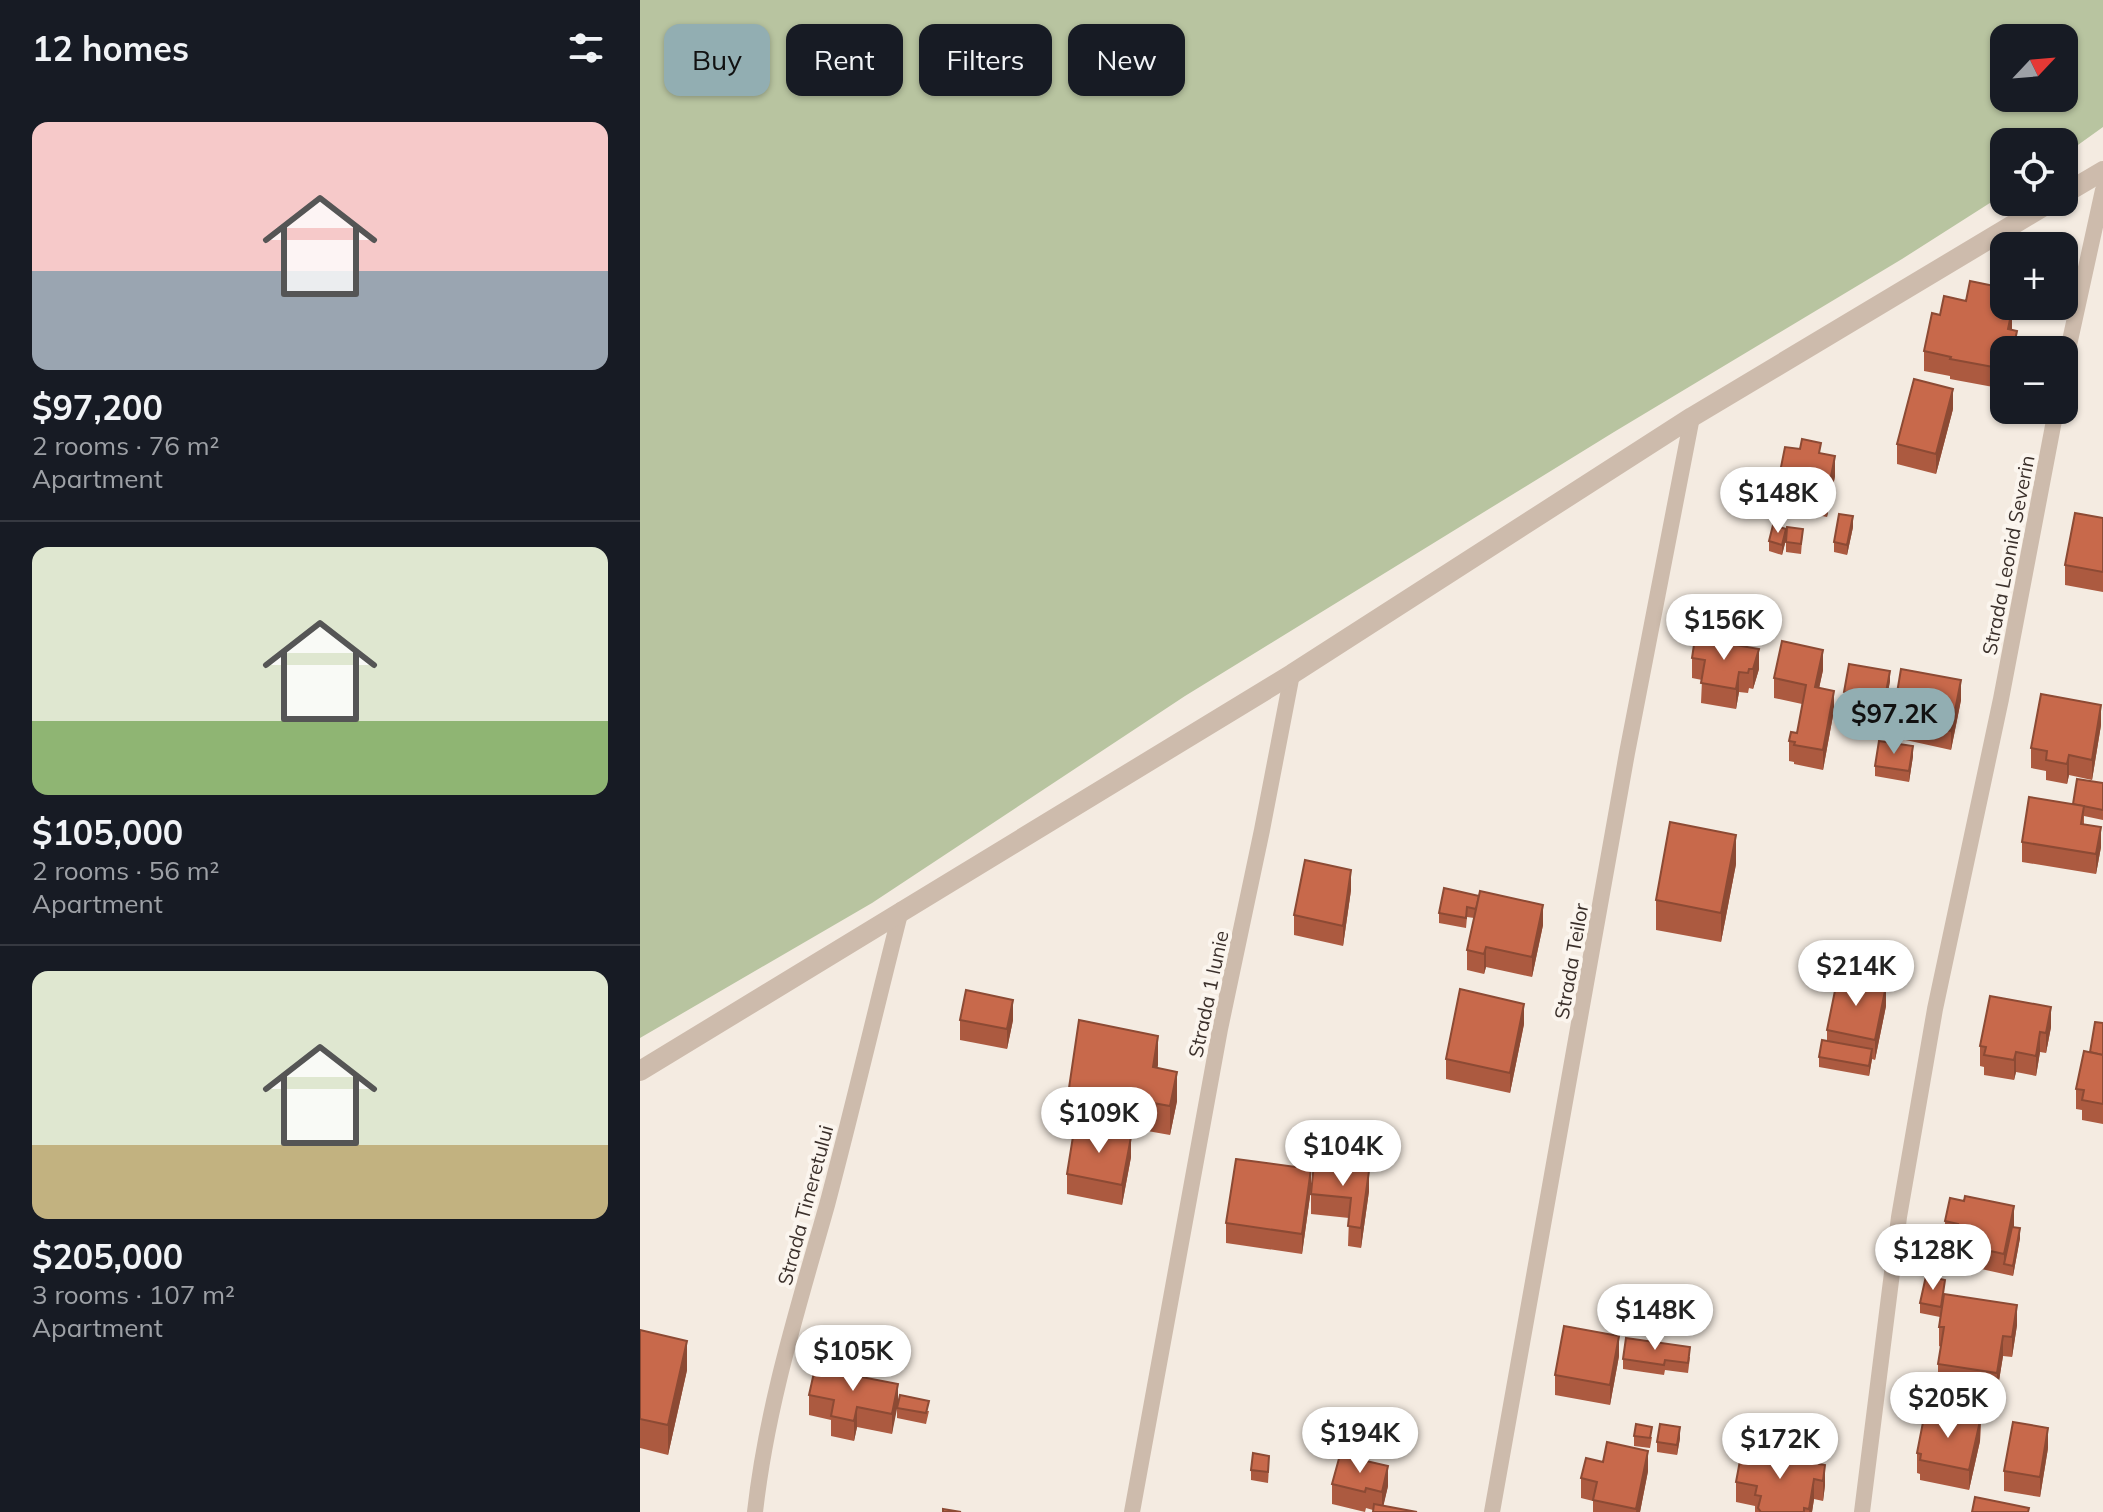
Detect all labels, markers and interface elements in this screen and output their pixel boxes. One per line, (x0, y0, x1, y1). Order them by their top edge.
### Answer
chip: Buy (664, 24, 770, 96)
chip: Rent (786, 24, 903, 96)
chip: Filters (919, 24, 1052, 96)
chip: New (1068, 24, 1185, 96)
north arrow (1990, 24, 2078, 112)
map controls (1990, 24, 2078, 424)
icon: filters (564, 26, 608, 70)
text: 12 homes (32, 27, 189, 70)
button: locate (1990, 128, 2078, 216)
icon: home (248, 174, 392, 318)
button: + (1990, 232, 2078, 320)
button: − (1990, 336, 2078, 424)
text: $97,200 (32, 386, 163, 429)
text: 2 rooms · 76 m² (32, 429, 219, 462)
street label: Strada Leonid Severin (1976, 453, 2040, 657)
text: Apartment (32, 462, 163, 495)
pin: $148K (1722, 467, 1834, 535)
text: $148K (1738, 476, 1818, 509)
pin: $156K (1668, 594, 1780, 662)
icon: home (248, 599, 392, 743)
text: $156K (1684, 603, 1764, 636)
pin: $97.2K (1829, 688, 1959, 756)
text: $97.2K (1851, 697, 1937, 730)
text: $105,000 (32, 811, 183, 854)
text: 2 rooms · 56 m² (32, 854, 219, 887)
text: Apartment (32, 887, 163, 920)
street label: Strada Teilor (1548, 900, 1594, 1021)
street label: Strada 1 Iunie (1182, 928, 1234, 1060)
pin: $214K (1800, 940, 1912, 1008)
text: $214K (1816, 949, 1896, 982)
icon: home (248, 1023, 392, 1167)
pin: $109K (1043, 1087, 1155, 1155)
text: $109K (1059, 1096, 1139, 1129)
pin: $104K (1287, 1120, 1399, 1188)
street label: Strada Tineretului (772, 1122, 838, 1288)
text: $104K (1303, 1129, 1383, 1162)
pin: $128K (1877, 1224, 1989, 1292)
text: $128K (1893, 1233, 1973, 1266)
text: $205,000 (32, 1235, 183, 1278)
text: 3 rooms · 107 m² (32, 1278, 235, 1311)
pin: $148K (1599, 1284, 1711, 1352)
text: $148K (1615, 1293, 1695, 1326)
text: Apartment (32, 1311, 163, 1344)
pin: $105K (797, 1325, 909, 1393)
text: $105K (813, 1334, 893, 1367)
pin: $205K (1892, 1372, 2004, 1440)
text: $205K (1908, 1381, 1988, 1414)
pin: $194K (1304, 1407, 1416, 1475)
pin: $172K (1724, 1413, 1836, 1481)
text: $194K (1320, 1416, 1400, 1449)
text: $172K (1740, 1422, 1820, 1455)

